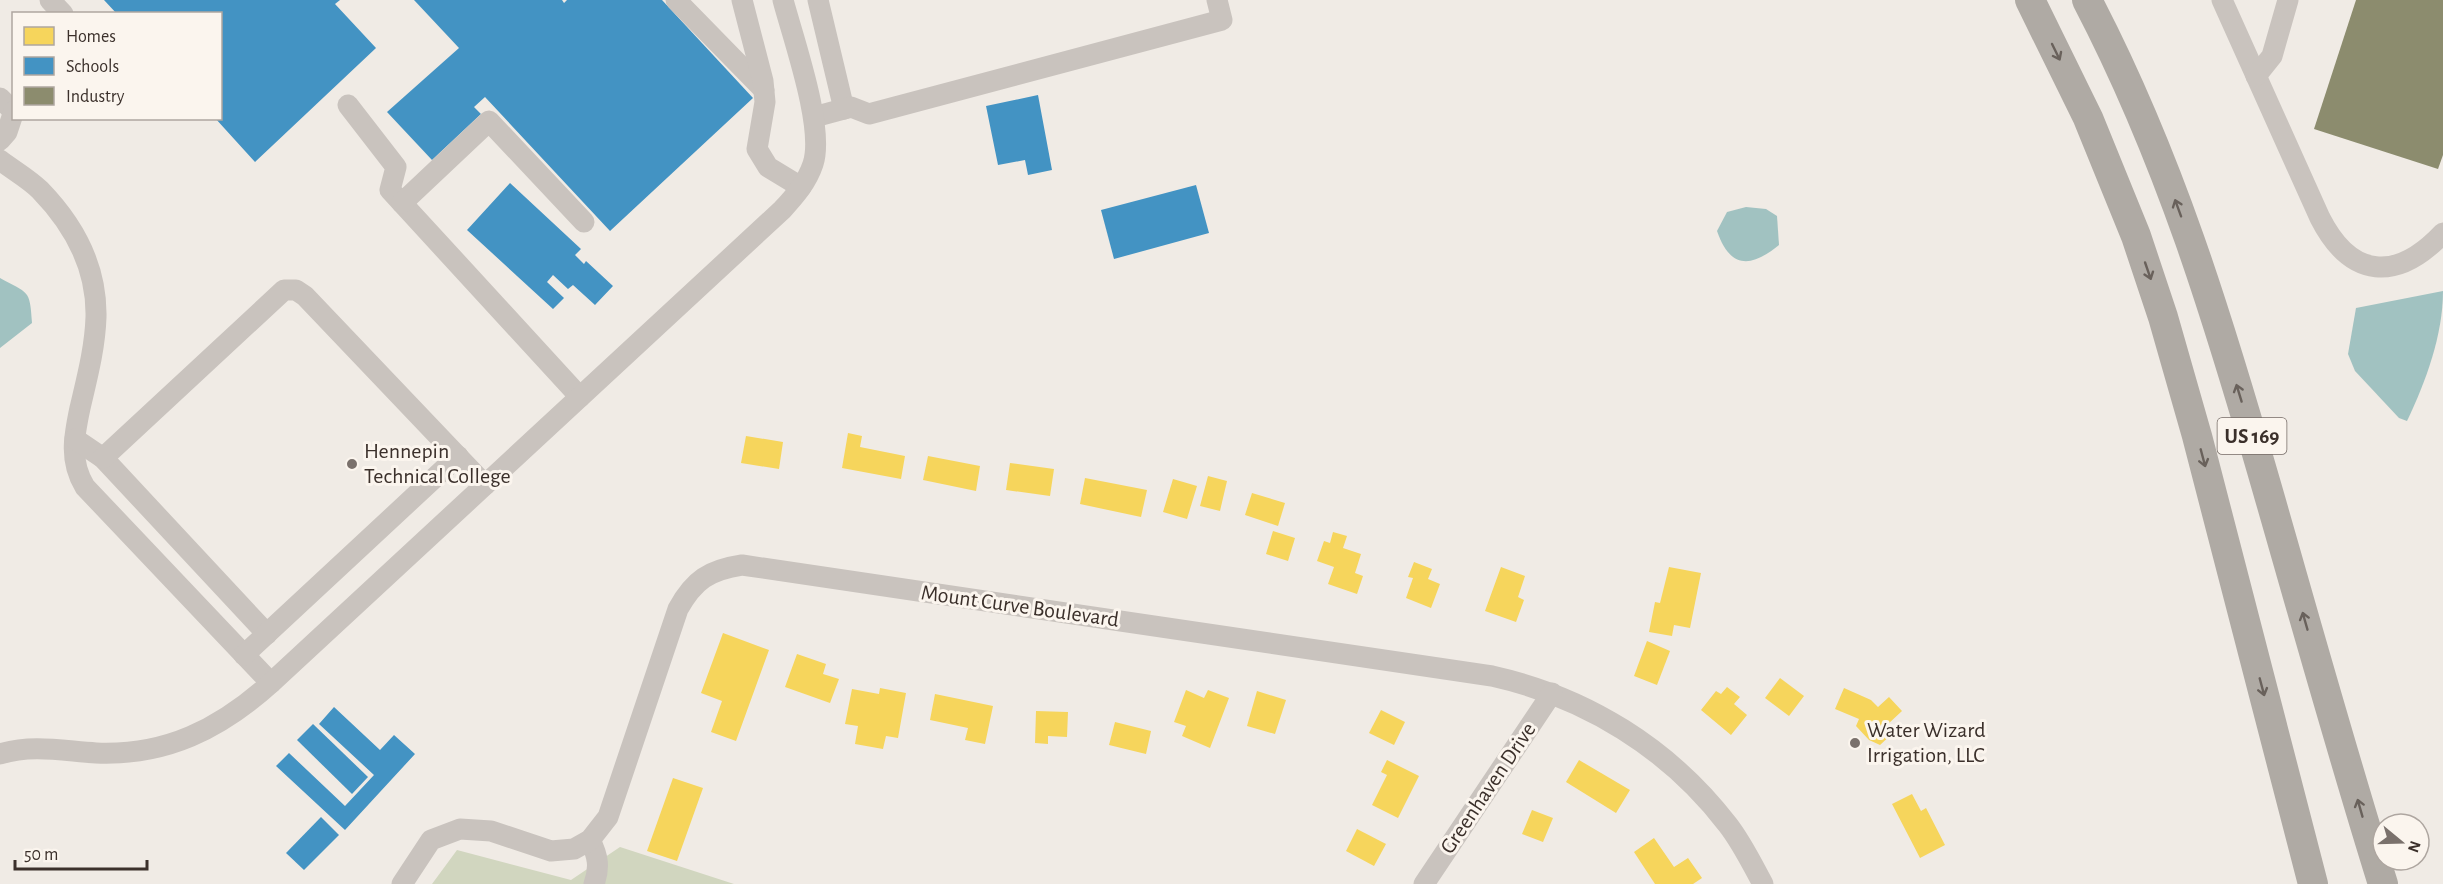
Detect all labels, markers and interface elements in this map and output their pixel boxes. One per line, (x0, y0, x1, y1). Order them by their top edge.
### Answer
legend (12, 12, 222, 120)
text: Homes (66, 28, 116, 46)
one-way arrow (2051, 43, 2062, 61)
text: Schools (66, 58, 119, 76)
text: Industry (66, 88, 125, 106)
one-way arrow (2172, 199, 2183, 218)
one-way arrow (2143, 261, 2154, 280)
one-way arrow (2233, 384, 2244, 403)
road number: US 169 (2218, 418, 2286, 454)
place label: Hennepin Technical College (364, 440, 511, 487)
one-way arrow (2197, 448, 2209, 467)
marker: Hennepin Technical College (345, 457, 359, 471)
street label: Mount Curve Boulevard (920, 581, 1120, 631)
one-way arrow (2299, 612, 2310, 631)
one-way arrow (2257, 677, 2269, 696)
street label: Greenhaven Drive (1436, 719, 1540, 857)
place label: Water Wizard Irrigation, LLC (1867, 719, 1986, 766)
marker: Water Wizard Irrigation, LLC (1848, 736, 1862, 750)
one-way arrow (2354, 799, 2365, 818)
north arrow (2371, 812, 2431, 872)
scale bar (15, 833, 147, 871)
text: N (2405, 839, 2424, 854)
text: 50 m (24, 846, 58, 864)

